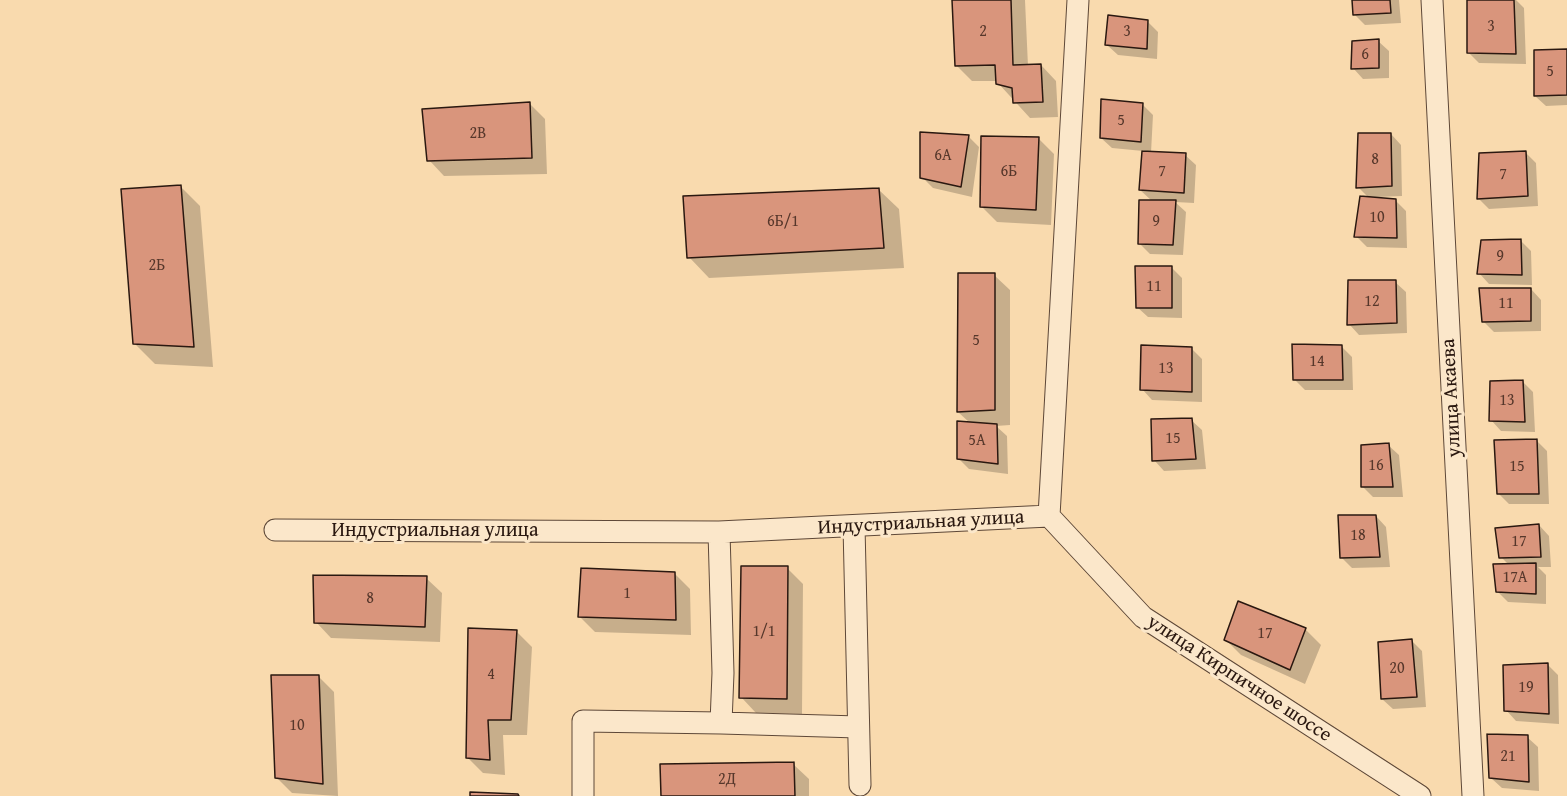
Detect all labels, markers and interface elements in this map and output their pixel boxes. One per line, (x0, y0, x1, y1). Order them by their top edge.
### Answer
house number: 3 (1487, 17, 1495, 37)
house number: 2 (979, 22, 987, 42)
house number: 3 (1123, 22, 1131, 42)
house number: 6 (1361, 45, 1369, 65)
house number: 5 (1546, 62, 1554, 82)
house number: 5 (1117, 111, 1125, 131)
house number: 2В (470, 124, 486, 144)
house number: 6А (934, 146, 952, 166)
house number: 8 (1371, 150, 1379, 170)
house number: 6Б (1001, 162, 1017, 182)
house number: 7 (1158, 162, 1166, 182)
house number: 7 (1499, 165, 1507, 185)
house number: 10 (1369, 208, 1385, 228)
house number: 6Б/1 (767, 212, 799, 232)
house number: 9 (1152, 212, 1160, 232)
house number: 9 (1496, 247, 1504, 267)
house number: 2Б (149, 256, 165, 276)
house number: 11 (1146, 277, 1162, 297)
house number: 12 (1364, 292, 1380, 312)
house number: 11 (1498, 294, 1514, 314)
house number: 5 (972, 331, 980, 351)
street label: улица Акаева (1437, 338, 1467, 458)
house number: 14 (1309, 352, 1325, 372)
house number: 13 (1158, 359, 1174, 379)
house number: 13 (1499, 391, 1515, 411)
house number: 15 (1165, 429, 1181, 449)
house number: 5А (968, 431, 986, 451)
house number: 16 (1368, 456, 1384, 476)
house number: 15 (1509, 457, 1525, 477)
street label: Индустриальная улица (817, 506, 1025, 540)
street label: Индустриальная улица (332, 519, 538, 543)
house number: 18 (1350, 526, 1366, 546)
house number: 17 (1511, 532, 1527, 552)
house number: 17А (1502, 568, 1528, 588)
house number: 1 (623, 584, 631, 604)
house number: 8 (366, 589, 374, 609)
street label: улица Кирпичное шоссе (1142, 610, 1336, 748)
house number: 1/1 (753, 622, 775, 642)
house number: 17 (1257, 624, 1273, 644)
house number: 20 (1389, 659, 1405, 679)
house number: 4 (487, 665, 495, 685)
house number: 19 (1518, 678, 1534, 698)
house number: 10 (289, 716, 305, 736)
house number: 21 (1500, 747, 1516, 767)
house number: 2Д (718, 770, 736, 790)

